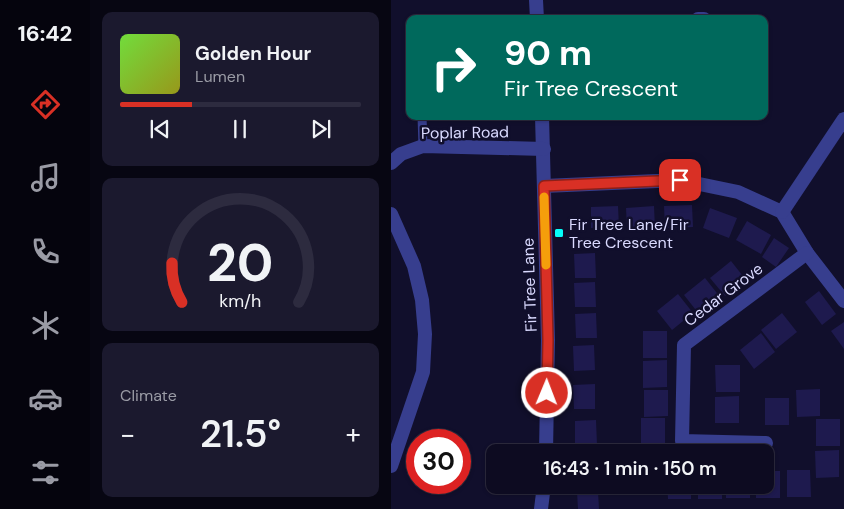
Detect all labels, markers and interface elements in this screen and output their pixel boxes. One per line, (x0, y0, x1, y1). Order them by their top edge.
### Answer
text: 16:42 (18, 19, 72, 48)
text: 90 m (504, 30, 592, 76)
icon: right (421, 35, 486, 100)
text: Golden Hour (195, 41, 311, 66)
text: Lumen (195, 66, 245, 87)
text: Fir Tree Crescent (504, 74, 678, 103)
icon: directions (28, 87, 63, 122)
icon: previous (146, 115, 174, 143)
icon: pause (226, 115, 254, 143)
icon: next (307, 115, 335, 143)
street label: Poplar Road (421, 121, 509, 144)
pin (659, 159, 701, 201)
icon: music (28, 160, 63, 195)
icon: arrive (666, 166, 694, 194)
place label: Fir Tree Lane/Fir Tree Crescent (569, 214, 689, 253)
marker: Fir Tree Lane/Fir Tree Crescent (553, 227, 565, 239)
text: 20 (207, 229, 274, 297)
icon: phone (28, 234, 63, 269)
street label: Fir Tree Lane (517, 238, 542, 332)
street label: Cedar Grove (680, 258, 767, 331)
text: km/h (219, 289, 262, 313)
icon: climate (28, 308, 63, 343)
position arrow (520, 366, 572, 418)
icon: car (28, 381, 63, 416)
text: Climate (120, 385, 177, 406)
text: 21.5° (200, 409, 281, 459)
text: − (120, 416, 135, 453)
text: + (346, 416, 361, 453)
speed limit sign: 30 (406, 429, 471, 494)
icon: filters (28, 455, 63, 490)
text: 16:43 · 1 min · 150 m (543, 456, 717, 481)

